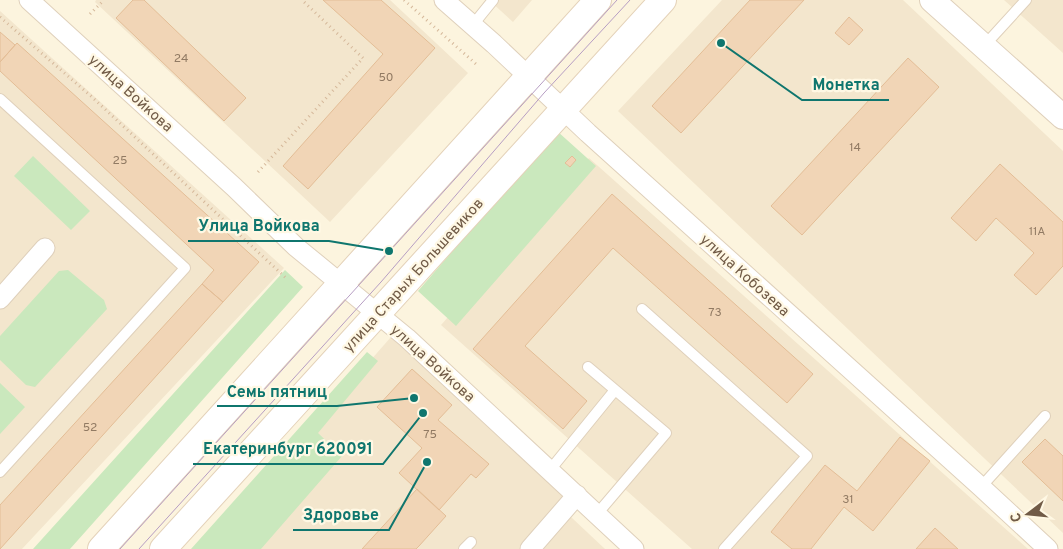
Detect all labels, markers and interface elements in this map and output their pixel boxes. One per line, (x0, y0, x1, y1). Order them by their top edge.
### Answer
street label: улица Войкова (84, 51, 176, 137)
house number: 24 (174, 51, 188, 67)
callout: Монетка (802, 69, 889, 100)
house number: 50 (378, 70, 394, 86)
text: Монетка (812, 76, 880, 96)
house number: 14 (849, 140, 861, 156)
house number: 25 (113, 153, 127, 169)
street label: улица Старых Большевиков (340, 195, 488, 357)
callout: Улица Войкова (188, 210, 329, 241)
text: Улица Войкова (198, 217, 320, 237)
house number: 11А (1029, 224, 1045, 240)
street label: улица Кобозева (695, 231, 793, 321)
house number: 73 (708, 305, 722, 321)
street label: улица Войкова (386, 321, 478, 407)
callout: Семь пятниц (217, 375, 337, 406)
text: Семь пятниц (227, 383, 327, 403)
house number: 52 (83, 420, 97, 436)
house number: 75 (423, 427, 437, 443)
callout: Екатеринбург 620091 (193, 433, 383, 464)
text: Екатеринбург 620091 (203, 440, 373, 460)
north arrow (1003, 489, 1053, 539)
house number: 31 (842, 492, 854, 508)
callout: Здоровье (293, 499, 389, 530)
text: Здоровье (303, 506, 379, 526)
text: С (1008, 510, 1026, 524)

